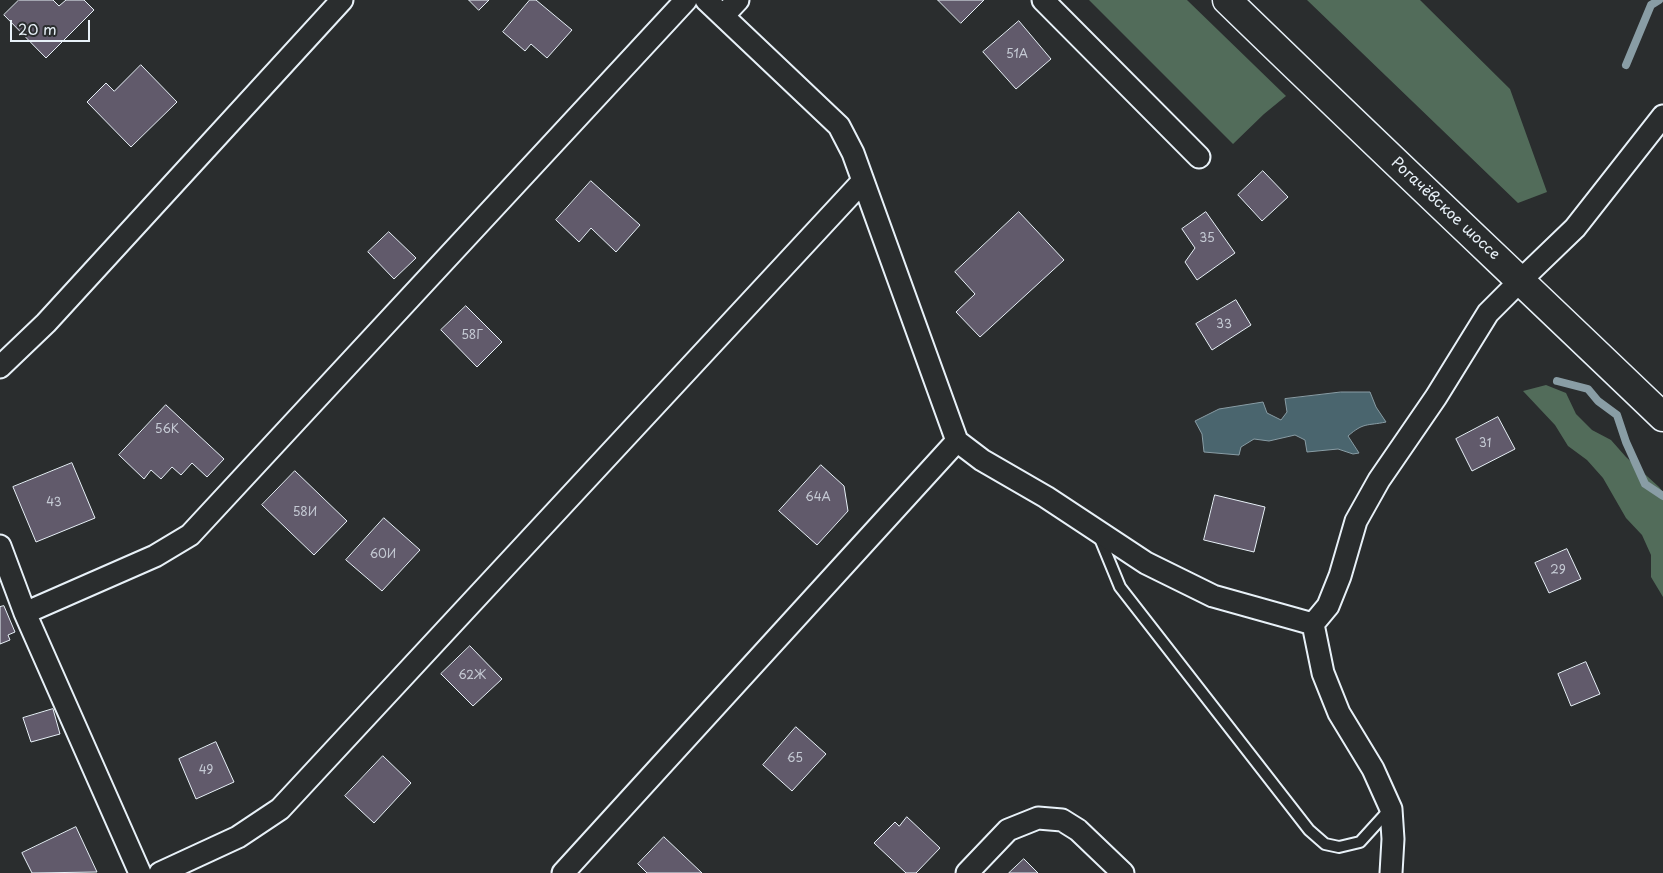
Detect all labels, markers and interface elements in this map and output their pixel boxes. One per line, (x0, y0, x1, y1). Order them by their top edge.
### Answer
scale bar (12, 10, 92, 42)
text: 20 m (18, 17, 57, 40)
house number: 51А (1006, 48, 1028, 62)
street label: Рогачёвское шоссе (1387, 154, 1503, 264)
house number: 35 (1199, 232, 1215, 246)
house number: 33 (1216, 318, 1232, 332)
house number: 58Г (461, 329, 483, 343)
house number: 56К (155, 423, 179, 437)
house number: 31 (1479, 437, 1491, 451)
house number: 64А (805, 491, 831, 505)
house number: 43 (46, 496, 62, 510)
house number: 58И (293, 506, 317, 520)
house number: 60И (370, 548, 396, 562)
house number: 29 (1550, 564, 1566, 578)
house number: 62Ж (458, 669, 486, 683)
house number: 65 (787, 752, 803, 766)
house number: 49 (199, 764, 213, 778)

